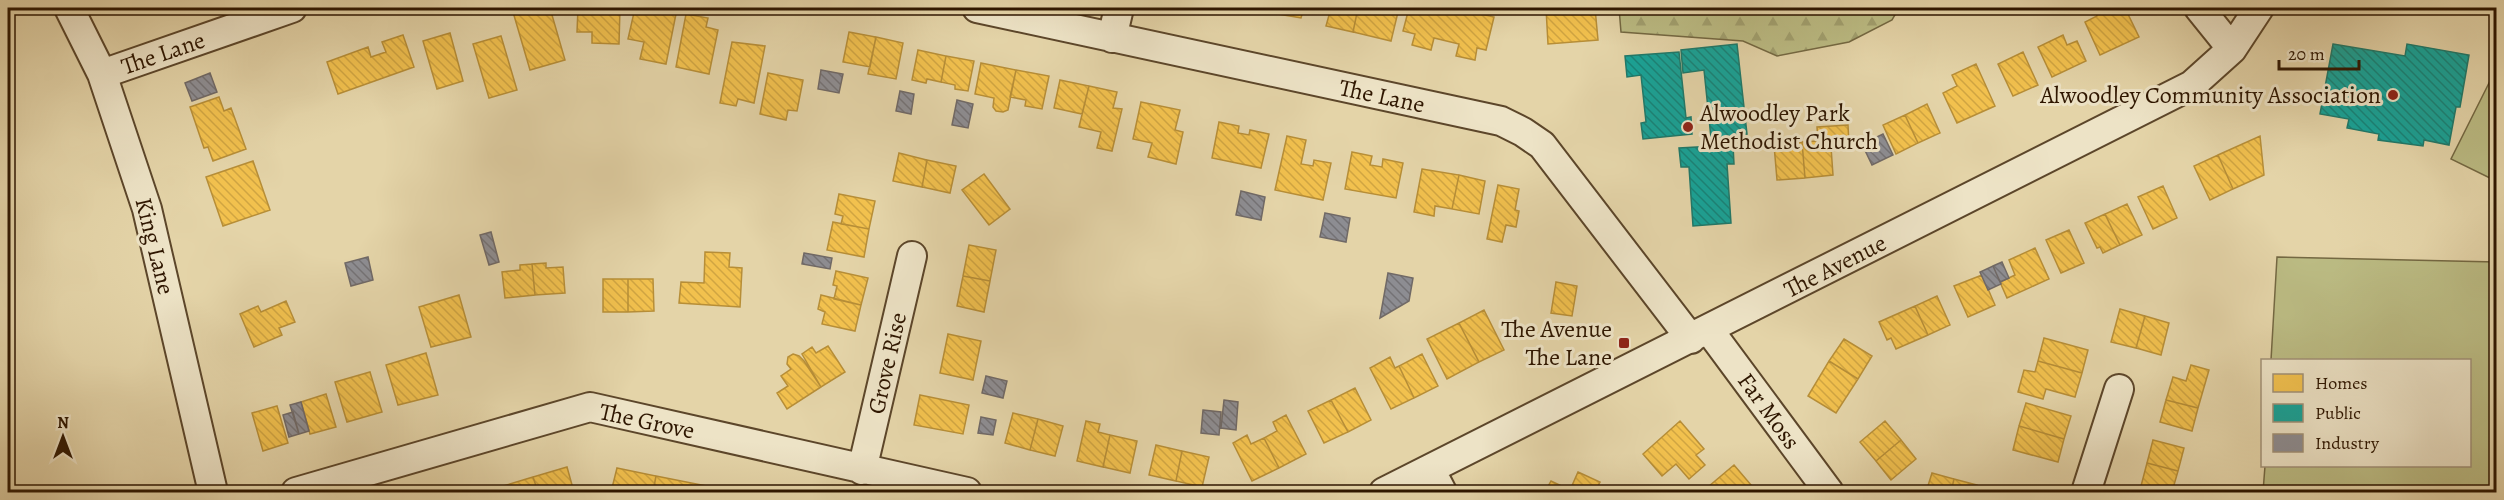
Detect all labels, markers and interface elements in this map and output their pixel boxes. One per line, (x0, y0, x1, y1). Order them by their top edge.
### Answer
street label: The Lane (117, 24, 209, 82)
scale bar (2279, 33, 2358, 71)
text: 20 m (2288, 42, 2325, 66)
street label: The Lane (1336, 71, 1428, 121)
place label: Alwoodley Community Association (2039, 79, 2381, 111)
marker: Alwoodley Community Association (2386, 88, 2400, 102)
place label: Alwoodley Park Methodist Church (1699, 97, 1878, 157)
marker: Alwoodley Park Methodist Church (1681, 120, 1695, 134)
street label: King Lane (127, 194, 183, 298)
street label: The Avenue (1778, 227, 1892, 305)
street label: Grove Rise (860, 309, 914, 417)
place label: The Avenue The Lane (1501, 313, 1612, 373)
marker: The Avenue The Lane (1617, 336, 1631, 350)
legend (2261, 359, 2471, 467)
street label: Far Moss (1730, 366, 1808, 456)
text: Homes (2315, 371, 2367, 395)
street label: The Grove (597, 395, 697, 447)
text: Public (2315, 401, 2361, 425)
north arrow (33, 407, 93, 467)
text: N (57, 412, 69, 434)
text: Industry (2315, 431, 2380, 455)

